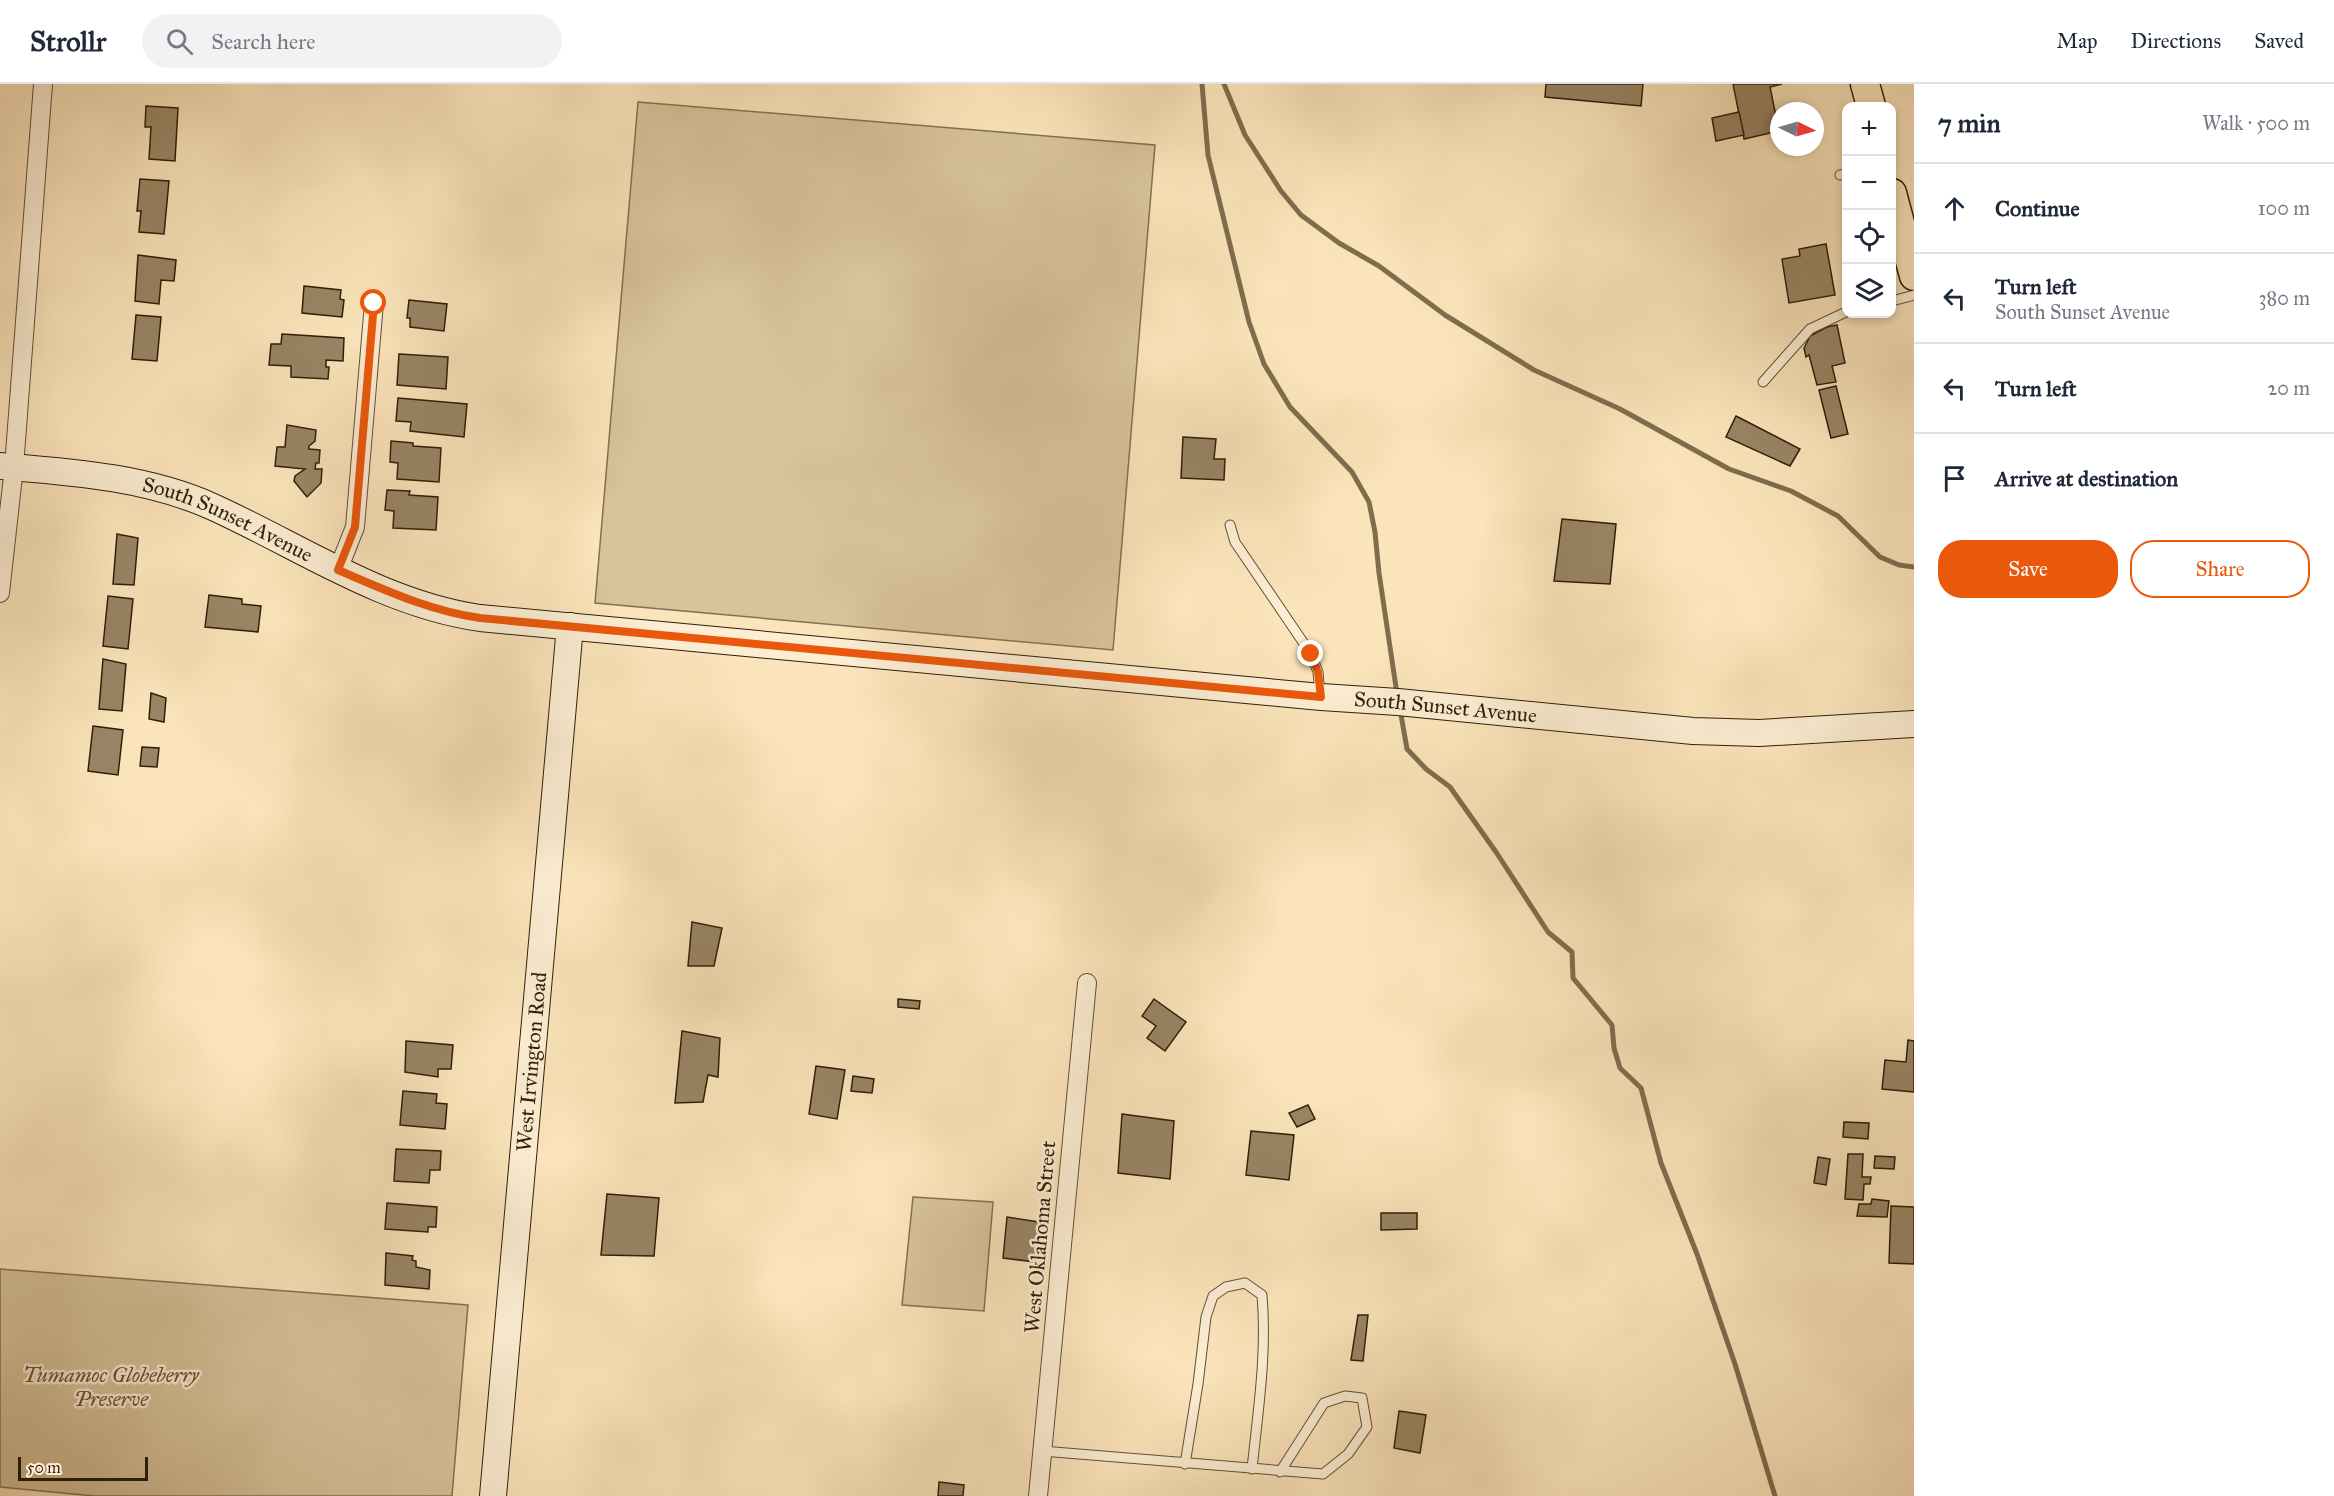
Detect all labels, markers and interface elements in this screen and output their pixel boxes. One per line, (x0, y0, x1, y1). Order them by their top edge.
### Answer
search box (142, 14, 562, 68)
text: Strollr (30, 24, 106, 59)
icon: search (163, 25, 196, 58)
text: Search here (211, 28, 315, 55)
text: Map (2057, 28, 2098, 54)
text: Directions (2131, 28, 2221, 54)
text: Saved (2254, 28, 2304, 54)
north arrow (1770, 102, 1824, 156)
map controls (1842, 102, 1896, 318)
button: + (1842, 102, 1896, 156)
text: 7 min (1938, 107, 2001, 139)
text: Walk · 500 m (2202, 111, 2310, 135)
button: − (1842, 156, 1896, 210)
icon: ahead (1938, 192, 1971, 225)
text: Continue (1995, 195, 2080, 222)
text: 100 m (2258, 196, 2310, 220)
button: locate (1842, 210, 1896, 264)
button: layers (1842, 264, 1896, 318)
text: Turn left (1995, 273, 2077, 300)
icon: left (1938, 282, 1971, 315)
text: 380 m (2259, 286, 2310, 310)
route start (360, 289, 386, 315)
text: South Sunset Avenue (1995, 300, 2170, 324)
icon: left (1938, 372, 1971, 405)
text: Turn left (1995, 375, 2077, 402)
text: 20 m (2267, 376, 2310, 400)
icon: arrive (1938, 462, 1971, 495)
text: Arrive at destination (1995, 465, 2178, 492)
street label: South Sunset Avenue (140, 471, 317, 568)
button: Save (1938, 540, 2118, 598)
button: Share (2130, 540, 2310, 598)
route end (1297, 640, 1323, 666)
street label: South Sunset Avenue (1353, 686, 1538, 729)
street label: West Irvington Road (511, 970, 552, 1153)
street label: West Oklahoma Street (1019, 1139, 1061, 1334)
park label: Tumamoc Globeberry Preserve (23, 1362, 200, 1412)
scale bar (18, 1454, 148, 1482)
text: 50 m (27, 1458, 61, 1477)

